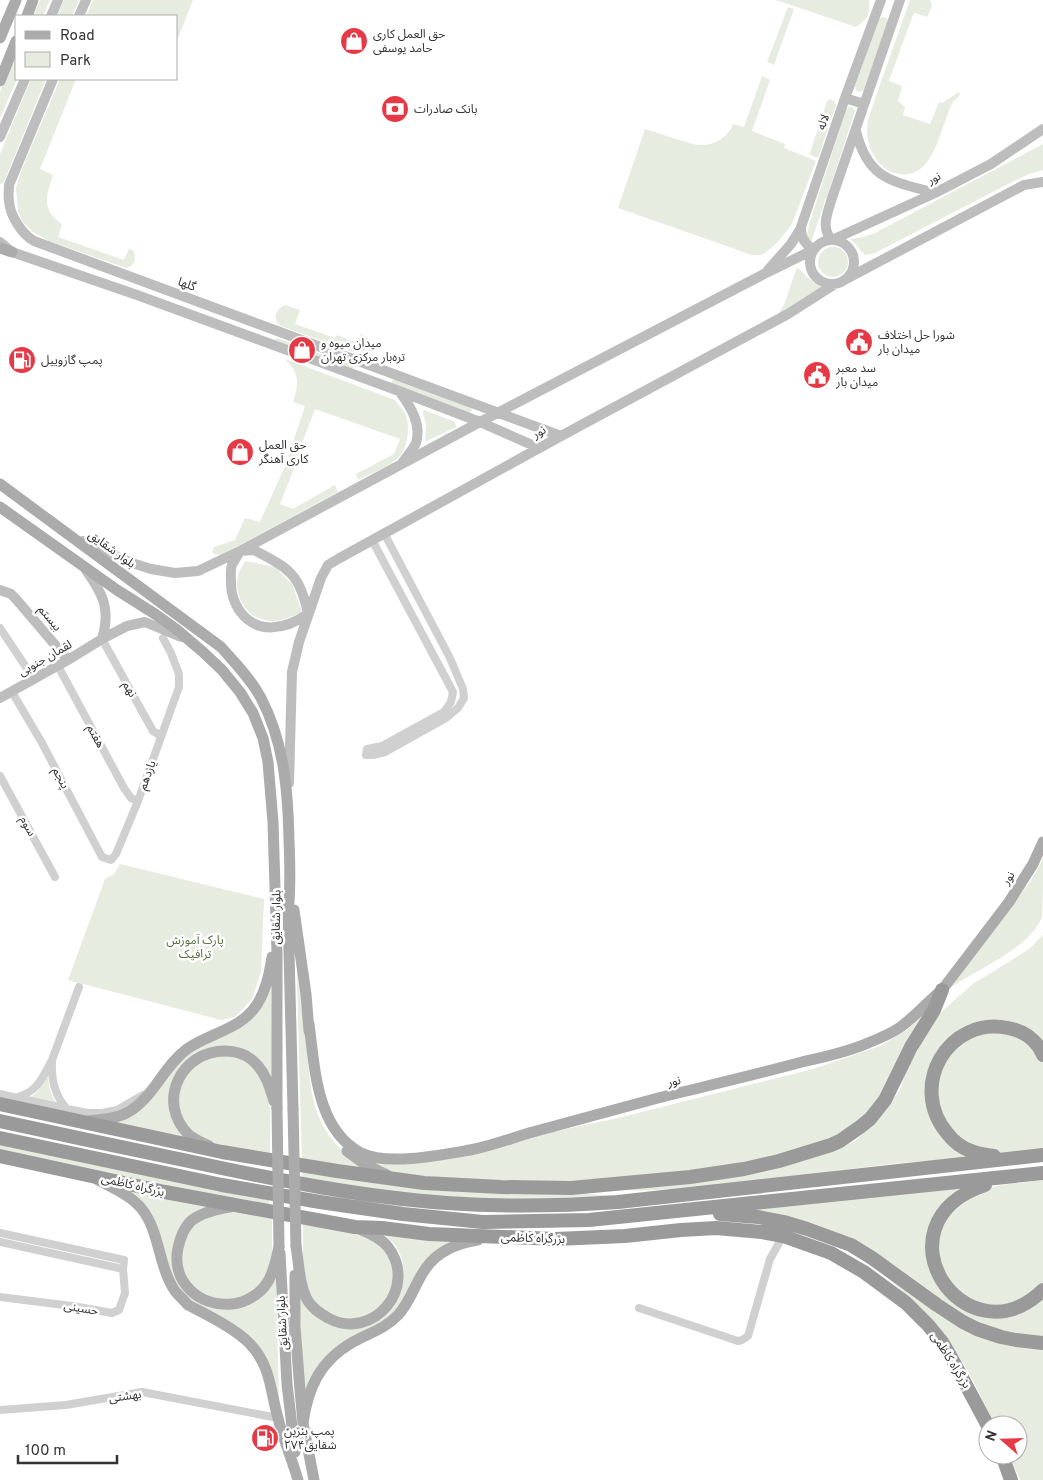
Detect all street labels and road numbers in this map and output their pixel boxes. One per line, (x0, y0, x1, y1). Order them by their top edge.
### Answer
street label: لاله (814, 112, 834, 132)
street label: نور (924, 169, 944, 189)
street label: گلها (175, 274, 199, 296)
street label: نور (529, 423, 549, 444)
street label: بلوار شقایق (85, 527, 138, 572)
street label: بیستم (34, 602, 65, 635)
street label: لقمان جنوبی (16, 637, 75, 681)
street label: نهم (118, 679, 140, 700)
street label: هفتم (82, 722, 108, 751)
street label: یازدهم (135, 758, 161, 792)
street label: پنجم (48, 765, 72, 792)
street label: سوم (15, 813, 39, 839)
street label: نور (998, 869, 1019, 889)
street label: بلوار شقایق (269, 890, 285, 945)
street label: نور (665, 1073, 683, 1091)
street label: بزرگراه کاظمی (100, 1171, 166, 1201)
street label: بزرگراه کاظمی (501, 1230, 565, 1248)
street label: بلوار شقایق (274, 1295, 292, 1351)
street label: حسینی (62, 1298, 99, 1320)
street label: بزرگراه کاظمی (926, 1329, 974, 1392)
street label: بهشتی (108, 1387, 142, 1407)

